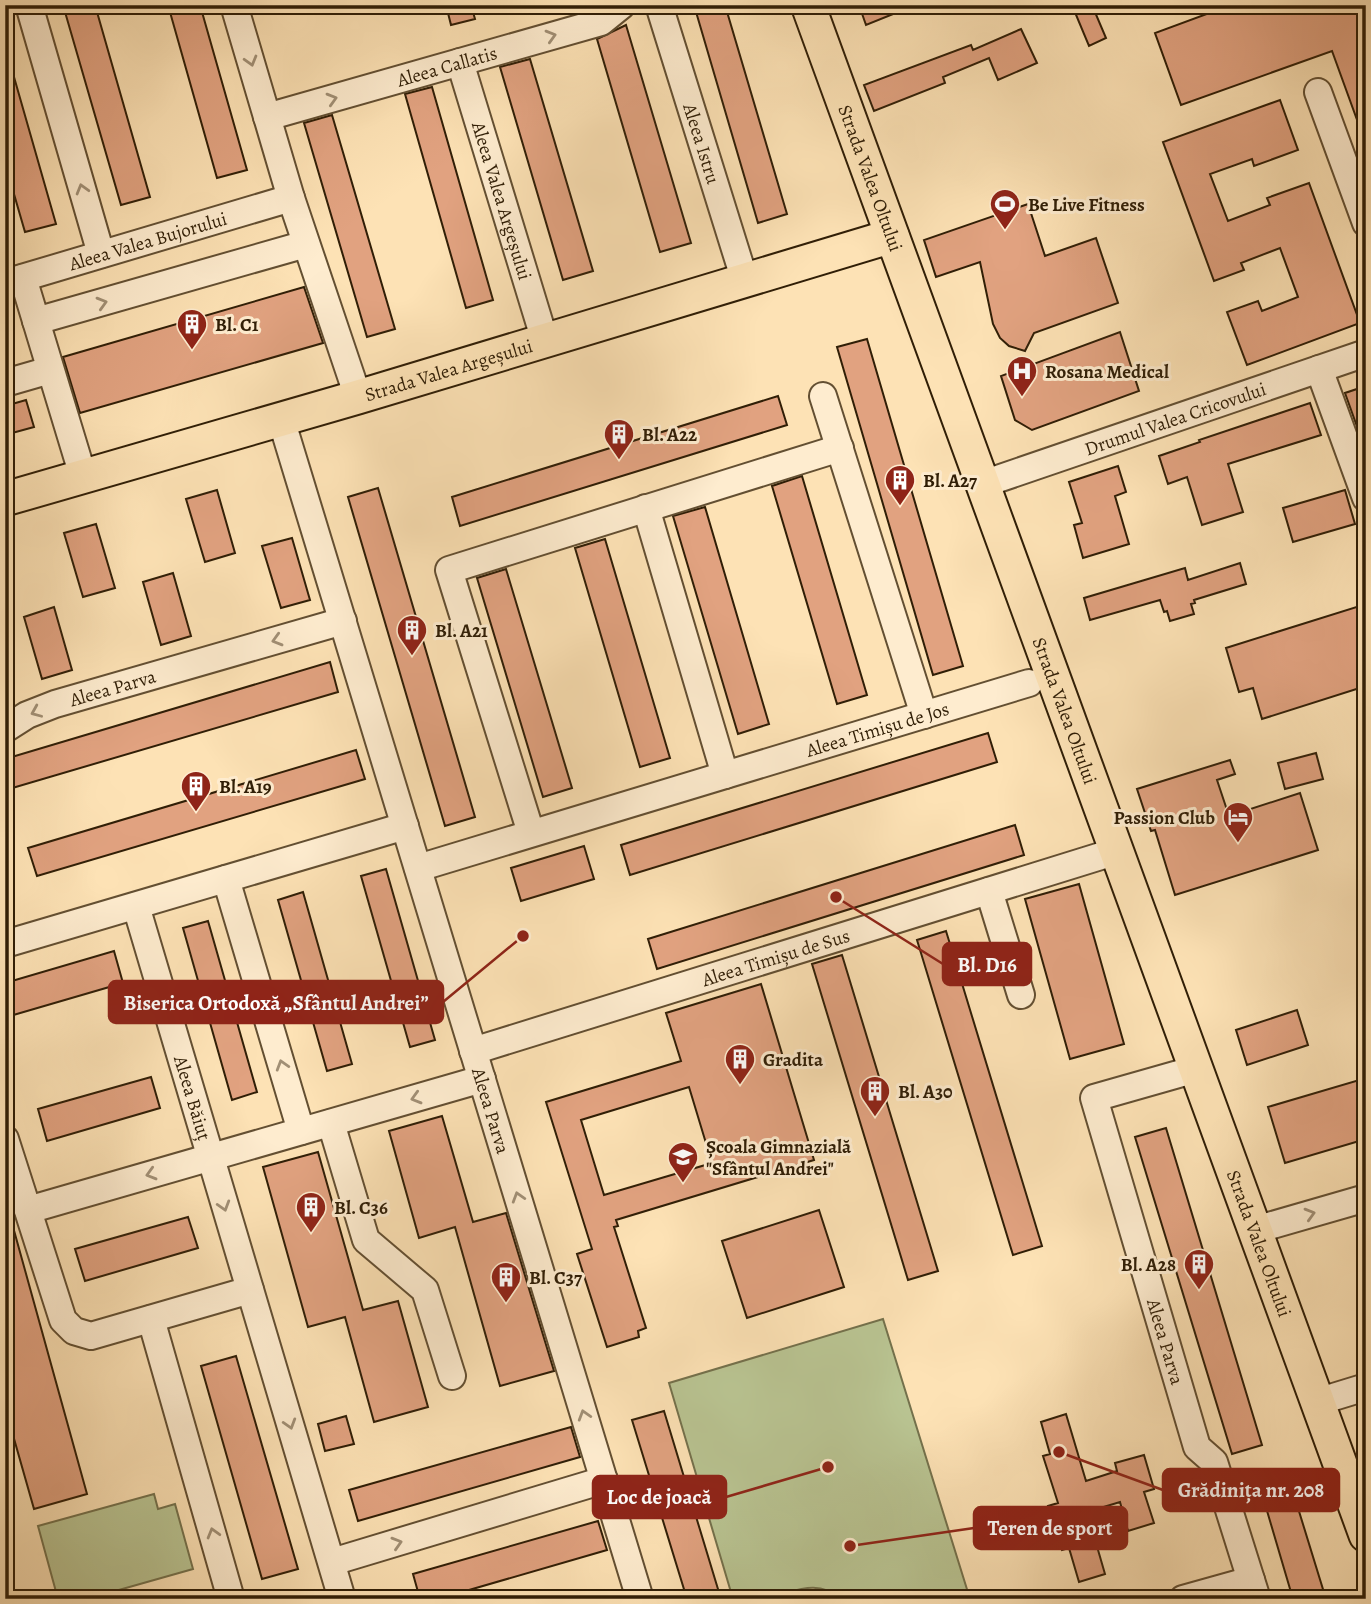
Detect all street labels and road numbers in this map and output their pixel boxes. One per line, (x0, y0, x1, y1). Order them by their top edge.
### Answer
street label: Aleea Callatis (393, 40, 500, 94)
street label: Aleea Istru (676, 99, 726, 188)
street label: Strada Valea Oltului (831, 101, 909, 255)
street label: Aleea Valea Argeșului (465, 118, 538, 283)
street label: Aleea Valea Bujorului (65, 206, 230, 278)
street label: Strada Valea Argeșului (362, 333, 536, 408)
street label: Drumul Valea Cricovului (1081, 376, 1270, 462)
street label: Strada Valea Oltului (1026, 634, 1103, 788)
street label: Aleea Parva (66, 664, 159, 713)
street label: Aleea Timișu de Jos (802, 696, 952, 764)
street label: Aleea Timișu de Sus (698, 923, 853, 993)
street label: Aleea Băiuț (167, 1052, 217, 1143)
street label: Aleea Parva (465, 1064, 516, 1157)
street label: Strada Valea Oltului (1220, 1167, 1297, 1321)
street label: Aleea Parva (1140, 1295, 1190, 1388)

